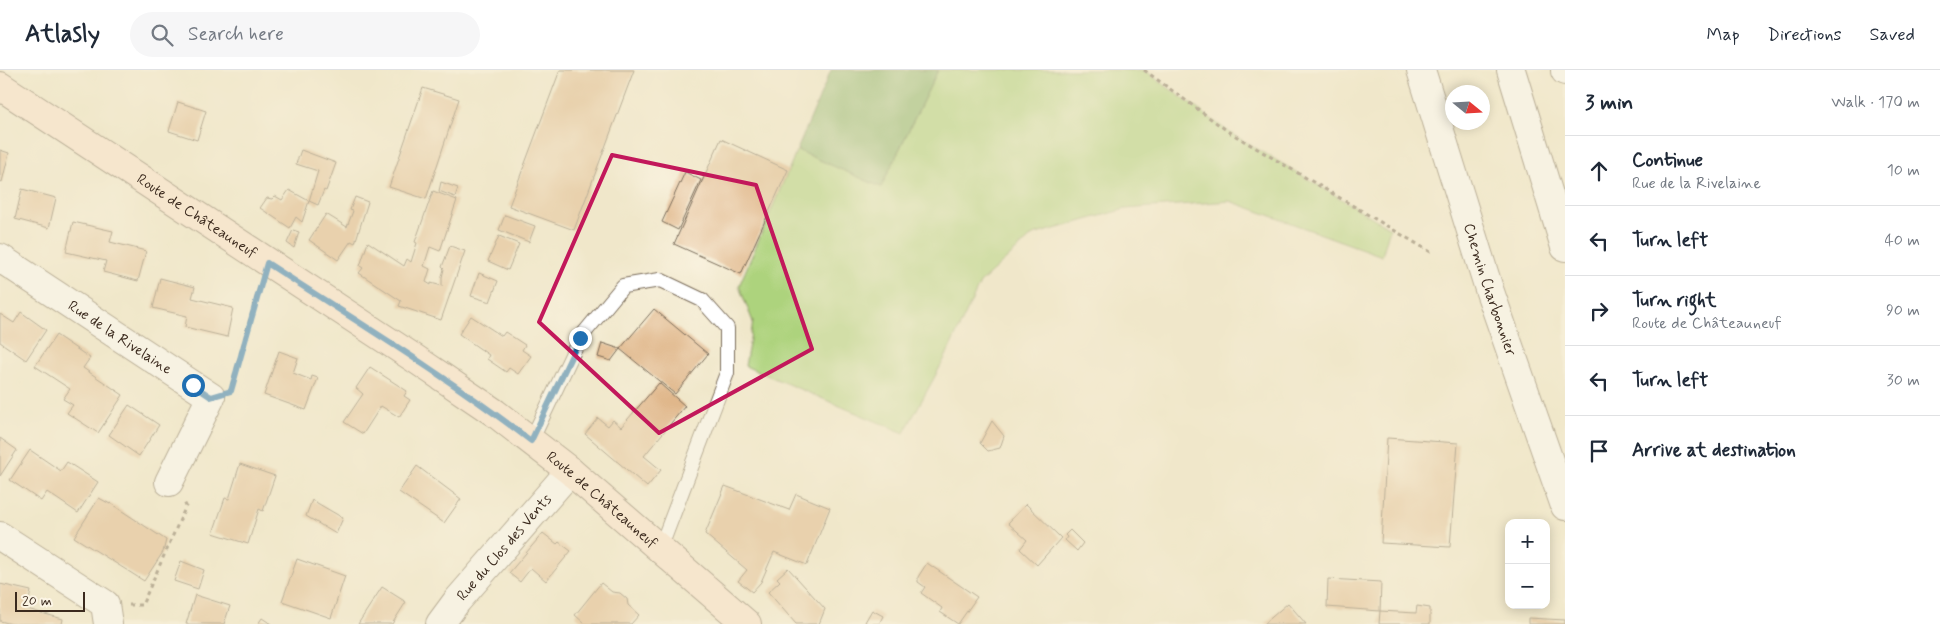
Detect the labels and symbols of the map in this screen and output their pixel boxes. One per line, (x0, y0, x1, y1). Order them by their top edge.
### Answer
north arrow (1445, 85, 1490, 130)
street label: Route de Châteauneuf (133, 170, 261, 264)
street label: Chemin Charbonnier (1458, 221, 1521, 359)
street label: Rue de la Rivelaine (64, 296, 176, 380)
route end (569, 327, 592, 350)
route start (182, 374, 205, 397)
street label: Route de Châteauneuf (542, 447, 662, 554)
street label: Rue du Clos des Vents (453, 490, 557, 606)
scale bar (15, 589, 85, 612)

